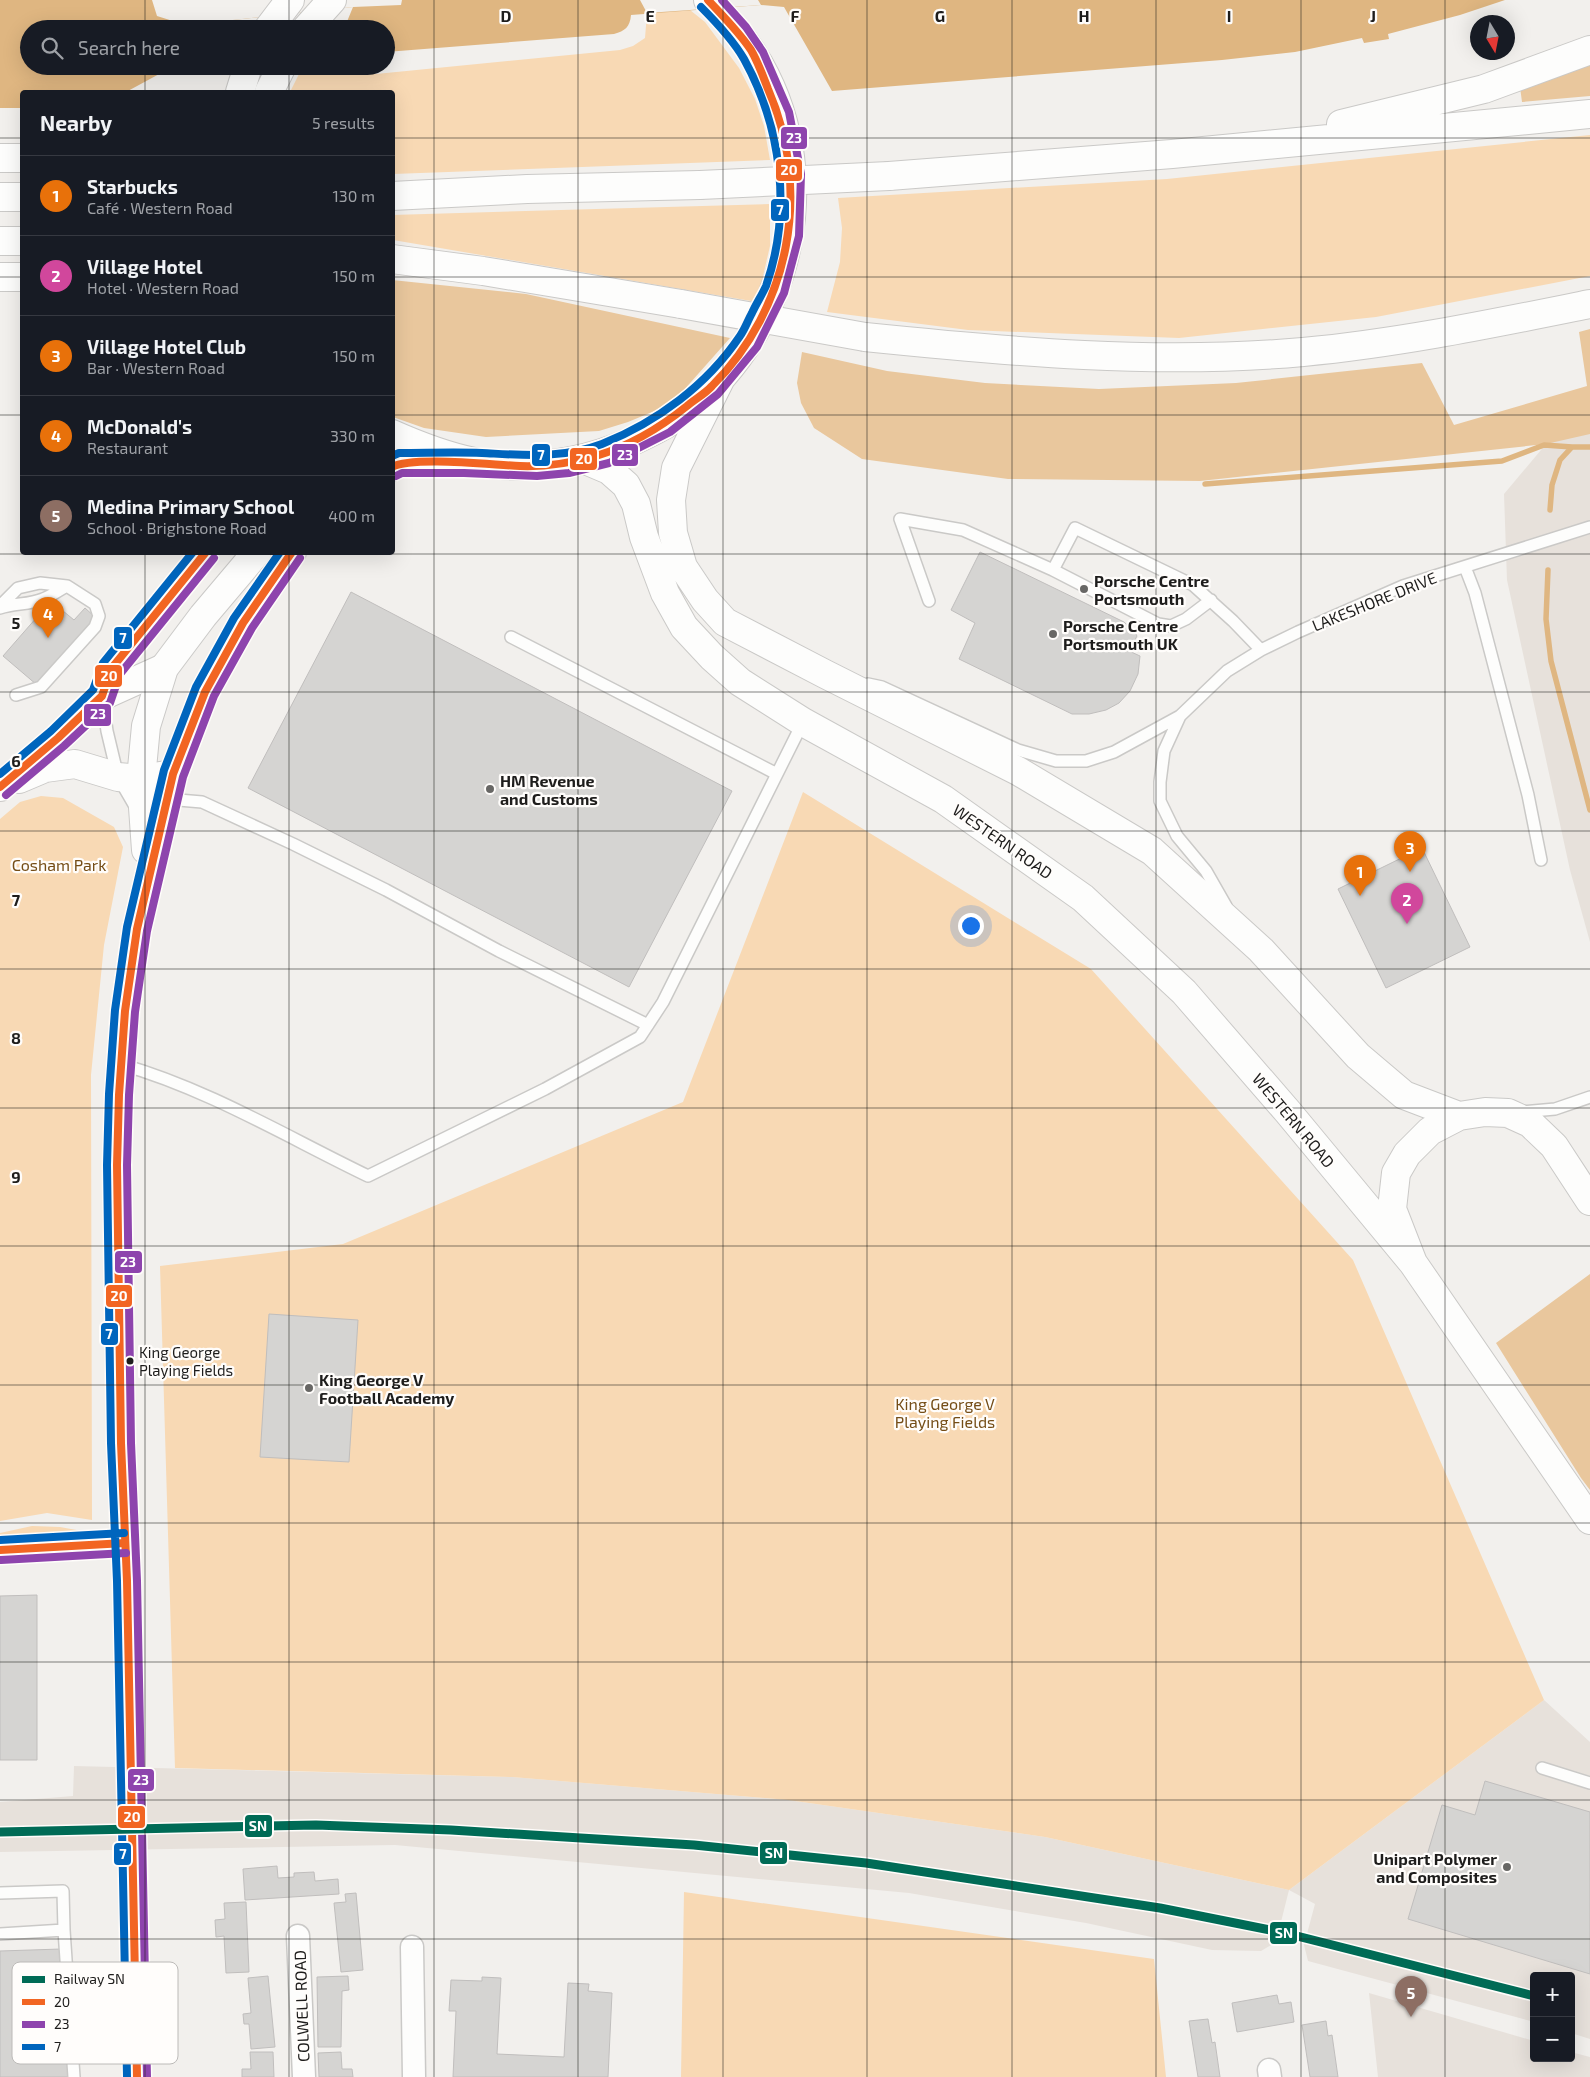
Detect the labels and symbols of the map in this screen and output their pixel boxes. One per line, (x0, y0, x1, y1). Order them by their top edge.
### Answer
text: D (501, 6, 512, 25)
text: E (645, 6, 655, 25)
text: F (791, 6, 800, 25)
text: G (935, 6, 945, 25)
text: H (1078, 6, 1090, 25)
text: I (1227, 6, 1231, 25)
text: J (1370, 6, 1376, 25)
north arrow (1470, 15, 1515, 60)
line badge: 23 (780, 126, 808, 150)
text: 23 (786, 129, 802, 146)
line badge: 20 (775, 158, 803, 182)
text: 20 (781, 161, 798, 178)
line badge: 7 (770, 198, 790, 222)
text: 7 (776, 201, 784, 218)
line badge: 7 (531, 443, 551, 467)
line badge: 23 (611, 443, 639, 467)
text: 7 (537, 446, 545, 463)
text: 23 (617, 446, 633, 463)
line badge: 20 (569, 447, 598, 471)
text: 20 (576, 450, 593, 467)
street label: LAKESHORE DRIVE (1309, 567, 1439, 635)
place label: Porsche Centre Portsmouth (1094, 571, 1209, 608)
marker: Porsche Centre Portsmouth (1078, 583, 1090, 595)
pin: 4 (32, 597, 64, 638)
text: 5 (12, 613, 21, 632)
place label: Porsche Centre Portsmouth UK (1063, 616, 1179, 653)
line badge: 7 (113, 626, 133, 650)
marker: Porsche Centre Portsmouth UK (1047, 628, 1059, 640)
text: 7 (119, 629, 127, 646)
line badge: 20 (94, 664, 123, 688)
text: 20 (101, 667, 118, 684)
line badge: 23 (83, 703, 112, 727)
text: 23 (90, 705, 106, 722)
text: 6 (11, 751, 21, 770)
place label: HM Revenue and Customs (500, 771, 598, 808)
marker: HM Revenue and Customs (484, 783, 496, 795)
street label: WESTERN ROAD (950, 800, 1056, 882)
pin: 3 (1394, 831, 1426, 872)
park label: Cosham Park (12, 855, 106, 874)
pin: 1 (1344, 855, 1376, 896)
pin: 2 (1391, 883, 1423, 924)
text: 7 (12, 890, 21, 909)
your location (958, 913, 984, 939)
text: 8 (11, 1028, 21, 1047)
street label: WESTERN ROAD (1249, 1069, 1339, 1171)
text: 9 (11, 1167, 21, 1186)
line badge: 23 (114, 1250, 143, 1274)
text: 23 (120, 1253, 136, 1270)
line badge: 20 (105, 1284, 133, 1308)
text: 20 (111, 1287, 128, 1304)
line badge: 7 (100, 1322, 119, 1346)
text: 7 (105, 1325, 113, 1342)
place label: King George Playing Fields (139, 1343, 233, 1379)
marker: King George Playing Fields (125, 1356, 135, 1366)
place label: King George V Football Academy (319, 1370, 454, 1408)
marker: King George V Football Academy (303, 1382, 315, 1394)
park label: King George V Playing Fields (895, 1394, 995, 1431)
line badge: 23 (127, 1768, 155, 1792)
text: 23 (133, 1771, 149, 1788)
line badge: 20 (117, 1805, 146, 1829)
text: 20 (124, 1808, 141, 1825)
line badge: SN (244, 1814, 273, 1838)
text: SN (249, 1817, 267, 1834)
line badge: SN (759, 1841, 788, 1865)
line badge: 7 (113, 1842, 132, 1866)
text: SN (765, 1844, 783, 1861)
text: 7 (119, 1845, 127, 1862)
place label: Unipart Polymer and Composites (1373, 1849, 1497, 1886)
marker: Unipart Polymer and Composites (1501, 1861, 1513, 1873)
line badge: SN (1269, 1921, 1298, 1945)
text: SN (1275, 1924, 1293, 1941)
street label: COLWELL ROAD (290, 1950, 312, 2062)
legend (12, 1962, 178, 2064)
text: Railway SN (54, 1970, 125, 1987)
pin: 5 (1395, 1976, 1427, 2017)
text: 20 (54, 1993, 70, 2010)
text: 23 (54, 2015, 70, 2032)
text: 7 (54, 2038, 61, 2055)

